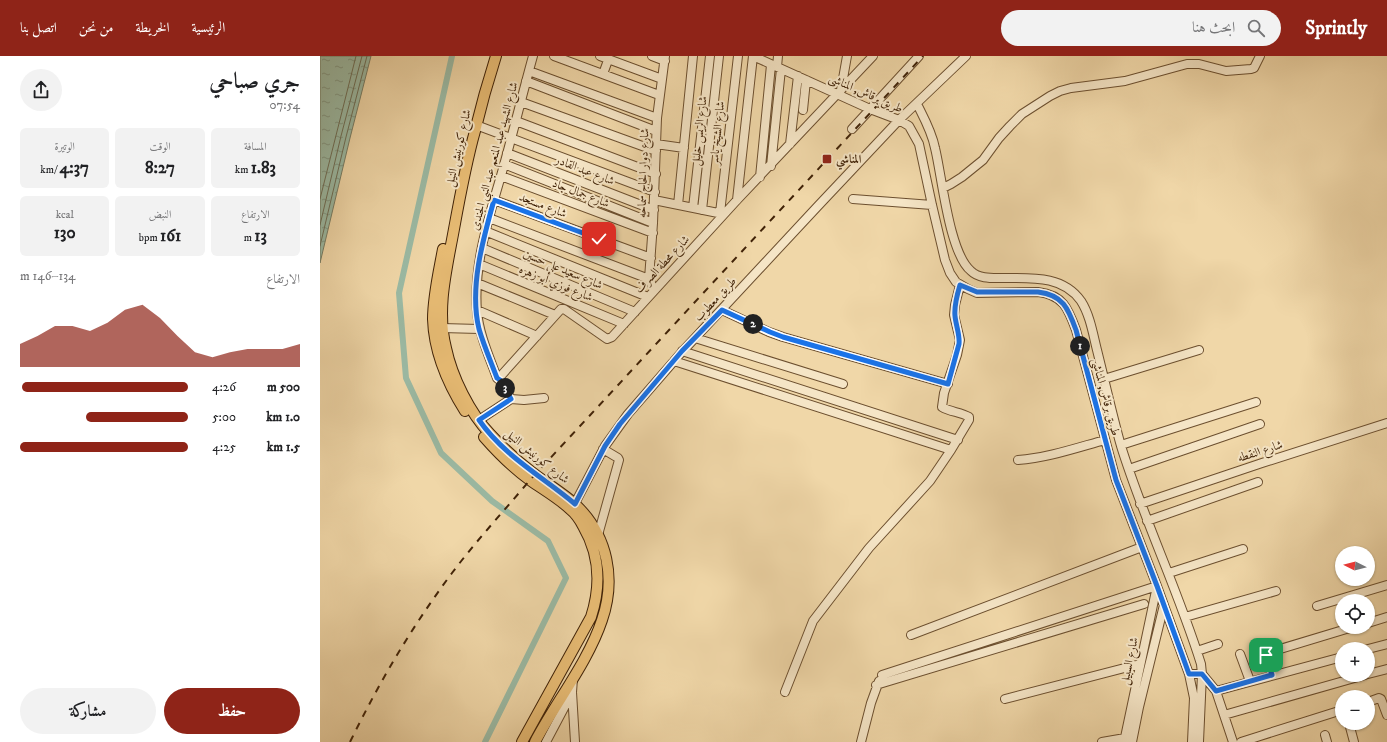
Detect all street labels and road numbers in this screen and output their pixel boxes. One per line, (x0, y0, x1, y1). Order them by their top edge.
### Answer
street label: طريق برقاش, المناشى (826, 70, 905, 117)
street label: شارع الشهيد عبد المنعم عبد النبى الجندى (467, 80, 524, 233)
street label: شارع الريس خليل (688, 95, 714, 167)
street label: شارع الشيخ ياسر (706, 100, 731, 168)
street label: شارع كورنيش النيل (442, 108, 478, 189)
street label: شارع دوار الحاج سماحه (634, 128, 656, 218)
street label: شارع عبد القادر (551, 152, 617, 192)
street label: شارع جمال جاد (549, 176, 612, 214)
street label: شارع مستجد (516, 190, 569, 224)
street label: شارع محطة الصرف (632, 232, 695, 298)
street label: شارع سعيد على حسين (520, 246, 605, 296)
street label: شارع فوزي أبو زهره (516, 261, 595, 308)
street label: طريق معطوب (691, 274, 740, 325)
street label: طريق برقاش, المناشى (1087, 357, 1123, 438)
street label: شارع كورنيش النيل (499, 426, 572, 490)
street label: شارع النقطه (1236, 437, 1286, 469)
street label: شارع السبيل (1117, 636, 1145, 687)

